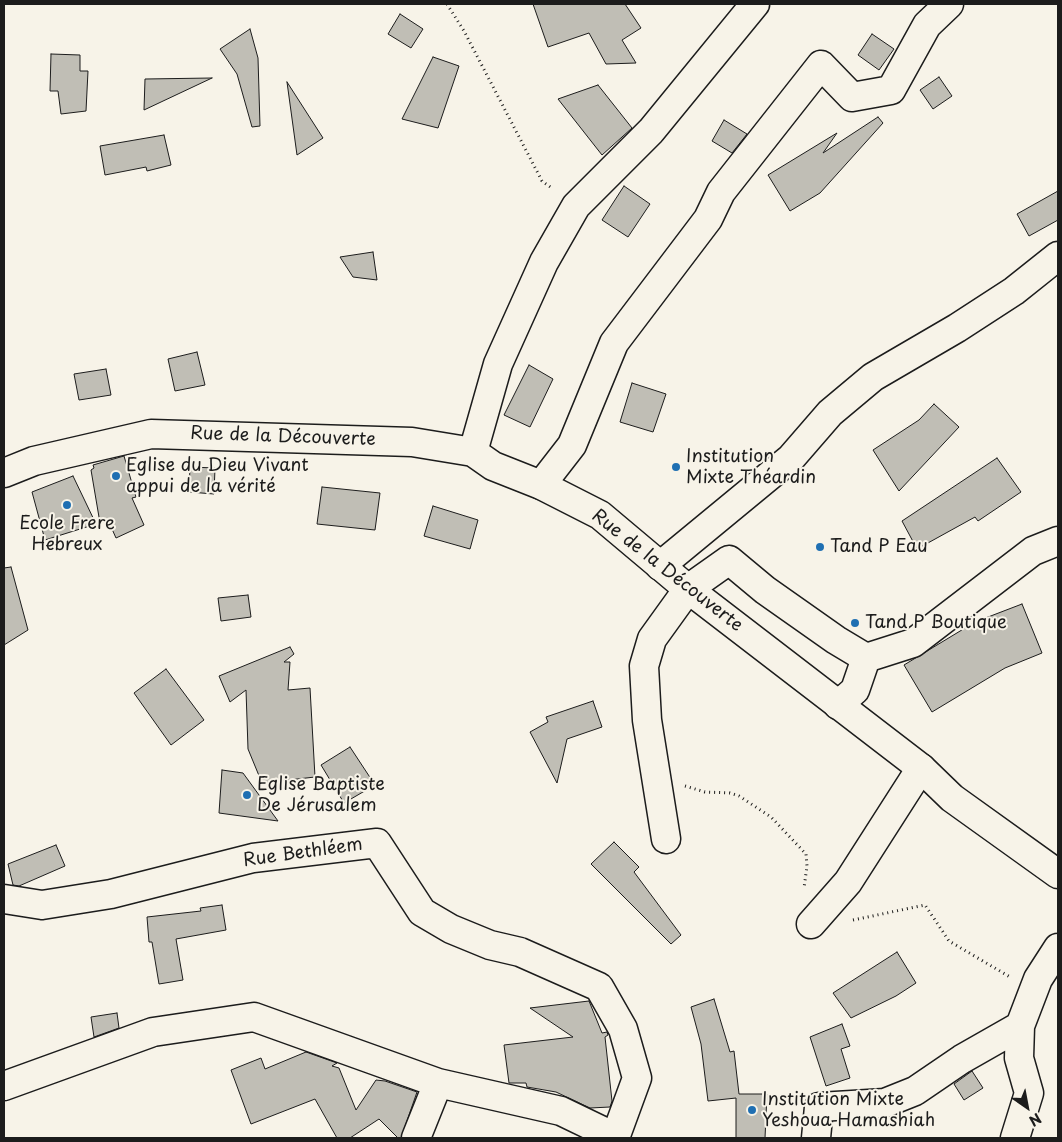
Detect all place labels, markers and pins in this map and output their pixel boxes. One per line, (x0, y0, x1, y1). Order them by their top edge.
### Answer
place label: Institution Mixte Théardin (686, 446, 816, 488)
place label: Eglise du Dieu Vivant appui de la vérité (126, 455, 309, 498)
marker: Institution Mixte Théardin (670, 461, 682, 473)
marker: Eglise du Dieu Vivant appui de la vérité (110, 470, 122, 482)
marker: Ecole Frere Hebreux (61, 499, 73, 511)
place label: Ecole Frere Hebreux (19, 513, 115, 556)
place label: Tand P Eau (830, 536, 928, 558)
marker: Tand P Eau (814, 541, 826, 553)
place label: Tand P Boutique (865, 612, 1007, 634)
marker: Tand P Boutique (849, 617, 861, 629)
place label: Eglise Baptiste De Jérusalem (257, 774, 385, 816)
marker: Eglise Baptiste De Jérusalem (241, 789, 253, 801)
place label: Institution Mixte Yeshoua Hamashiah (762, 1089, 935, 1132)
marker: Institution Mixte Yeshoua Hamashiah (746, 1104, 758, 1116)

